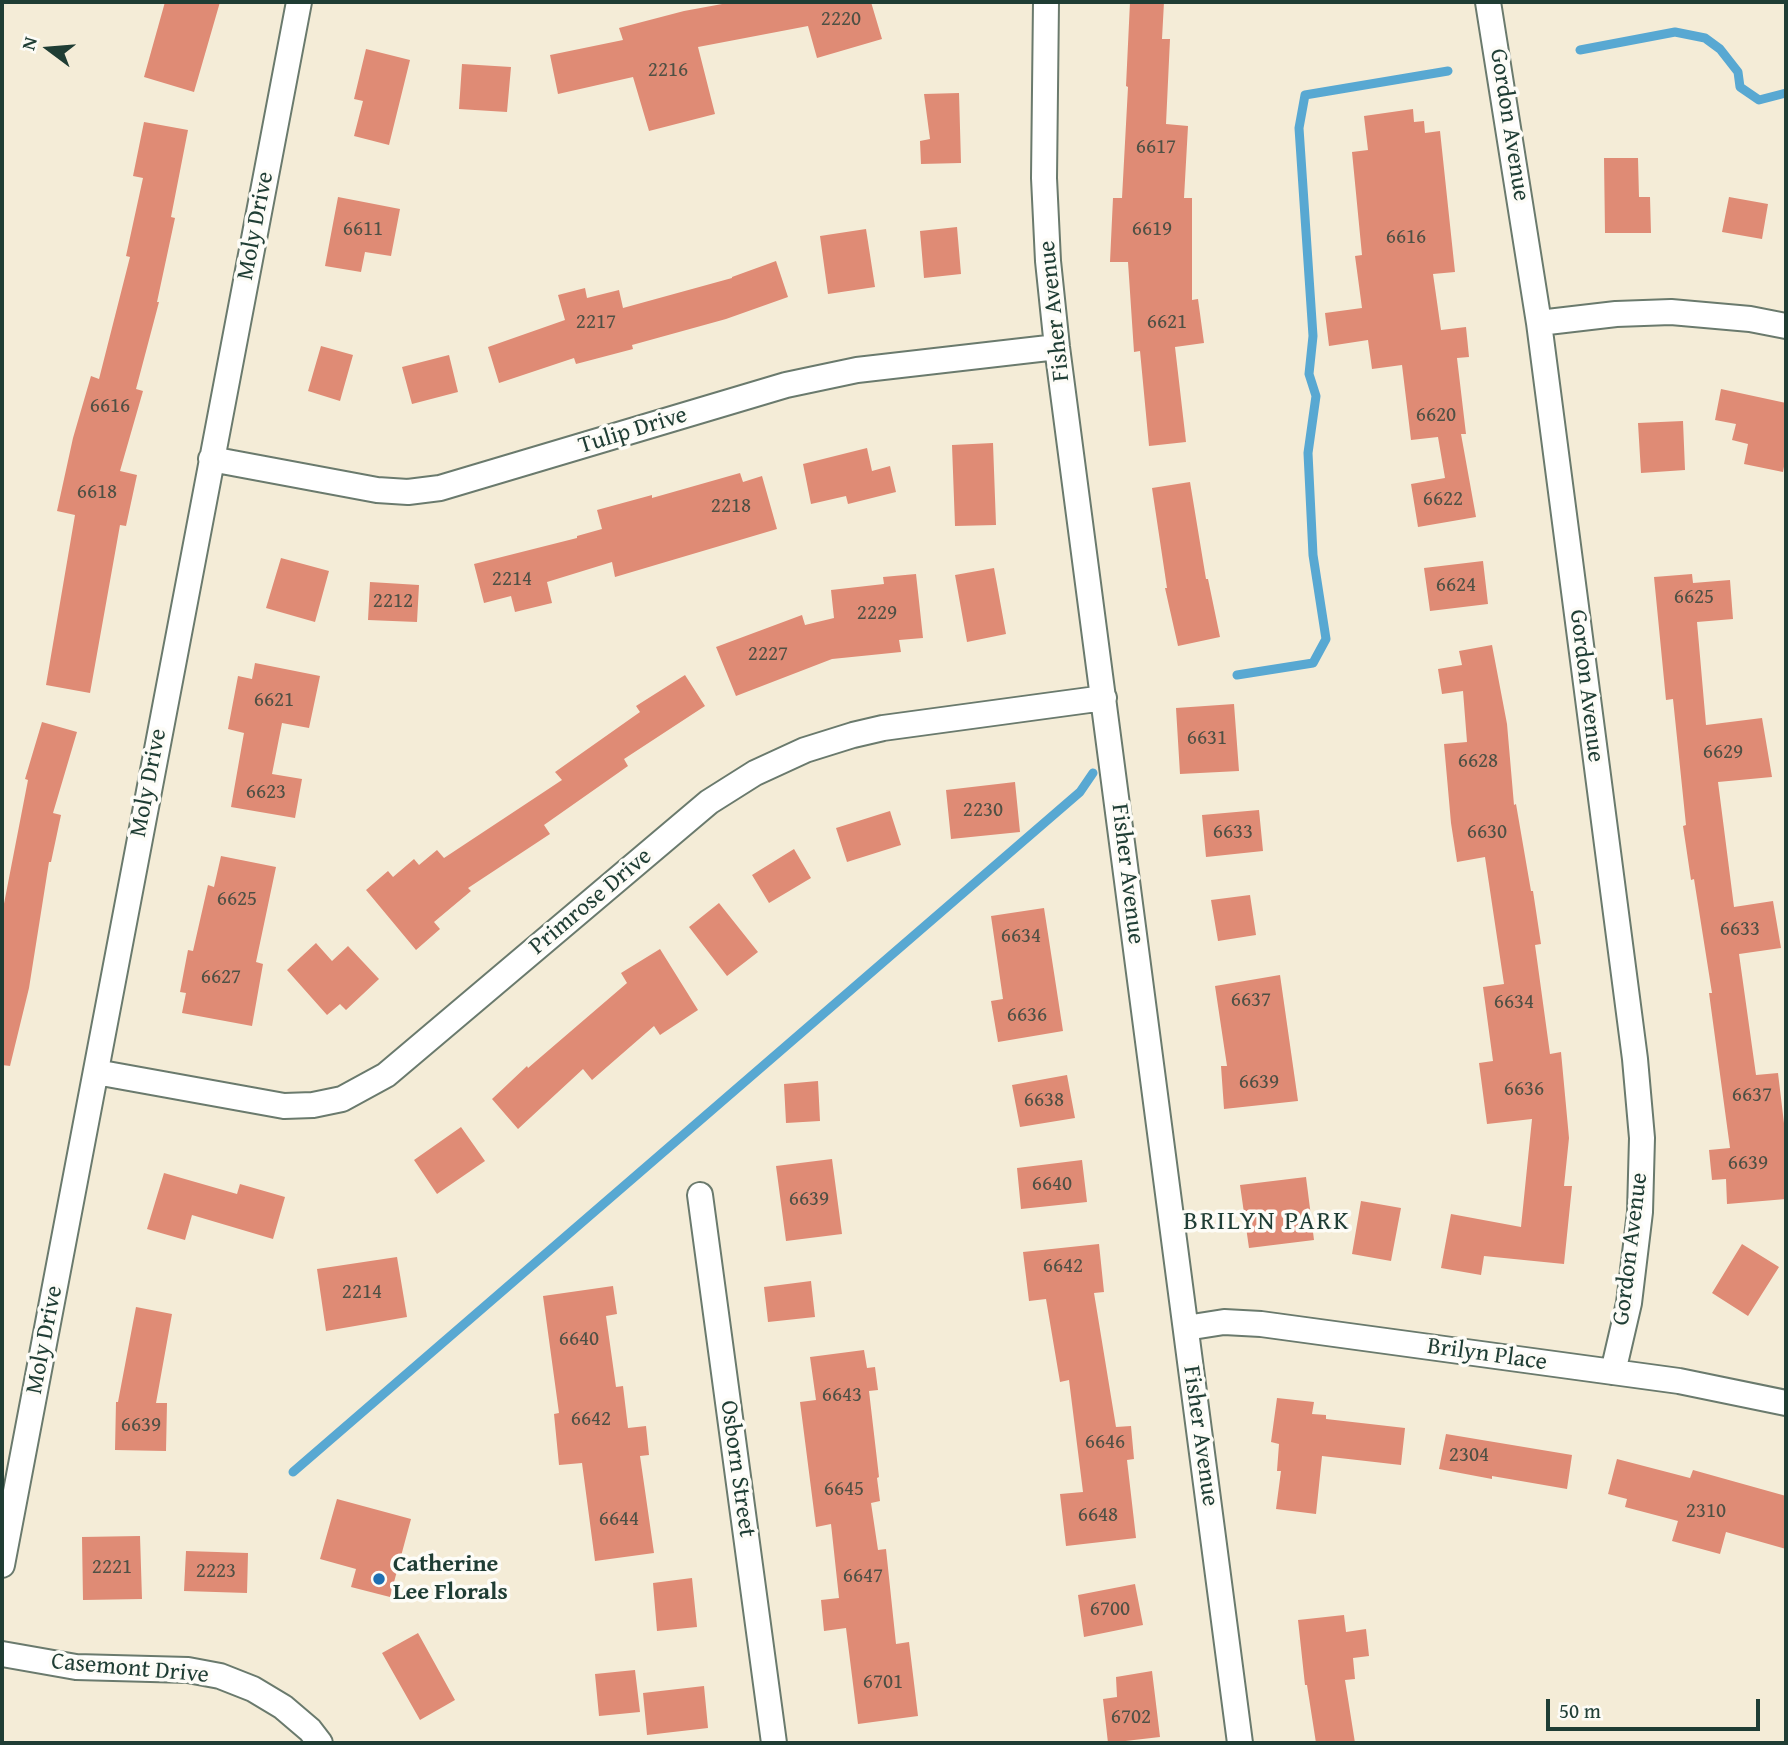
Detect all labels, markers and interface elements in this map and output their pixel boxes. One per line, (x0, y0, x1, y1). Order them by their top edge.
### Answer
house number: 2220 (821, 7, 861, 33)
north arrow (14, 14, 84, 84)
text: N (14, 33, 44, 53)
street label: Gordon Avenue (1483, 47, 1535, 203)
house number: 2216 (648, 58, 688, 84)
house number: 6617 (1136, 135, 1176, 161)
street label: Moly Drive (231, 169, 281, 283)
house number: 6611 (343, 217, 383, 243)
house number: 6619 (1132, 217, 1172, 243)
house number: 6616 (1386, 225, 1426, 251)
street label: Fisher Avenue (1033, 239, 1077, 383)
house number: 2217 (576, 310, 616, 336)
house number: 6621 (1147, 310, 1187, 336)
house number: 6616 (90, 394, 130, 420)
street label: Tulip Drive (575, 401, 691, 461)
house number: 6620 (1416, 403, 1456, 429)
house number: 6618 (77, 480, 117, 506)
house number: 6622 (1423, 487, 1463, 513)
house number: 2218 (711, 494, 751, 520)
house number: 2214 (492, 567, 532, 593)
house number: 6624 (1436, 573, 1476, 599)
house number: 6625 (1674, 585, 1714, 611)
house number: 2212 (373, 589, 413, 615)
house number: 2229 (857, 601, 897, 627)
street label: Gordon Avenue (1562, 608, 1610, 764)
house number: 2227 (748, 642, 788, 668)
house number: 6621 (254, 688, 294, 714)
street label: Moly Drive (124, 726, 174, 840)
house number: 6631 (1187, 726, 1227, 752)
house number: 6629 (1703, 740, 1743, 766)
house number: 6628 (1458, 749, 1498, 775)
house number: 6623 (246, 780, 286, 806)
house number: 2230 (963, 798, 1003, 824)
street label: Fisher Avenue (1104, 802, 1150, 946)
house number: 6633 (1213, 820, 1253, 846)
house number: 6630 (1467, 820, 1507, 846)
street label: Primrose Drive (524, 842, 658, 962)
house number: 6625 (217, 887, 257, 913)
house number: 6633 (1720, 917, 1760, 943)
house number: 6634 (1001, 924, 1041, 950)
house number: 6627 (201, 965, 241, 991)
house number: 6637 (1231, 988, 1271, 1014)
house number: 6634 (1494, 990, 1534, 1016)
house number: 6636 (1007, 1003, 1047, 1029)
house number: 6639 (1239, 1070, 1279, 1096)
house number: 6636 (1504, 1077, 1544, 1103)
house number: 6637 (1732, 1083, 1772, 1109)
house number: 6638 (1024, 1088, 1064, 1114)
house number: 6639 (1728, 1151, 1768, 1177)
street label: Gordon Avenue (1607, 1171, 1655, 1327)
house number: 6640 (1032, 1172, 1072, 1198)
house number: 6639 (789, 1187, 829, 1213)
district label: BRILYN PARK (1185, 1206, 1349, 1238)
house number: 6642 (1043, 1254, 1083, 1280)
house number: 2214 (342, 1280, 382, 1306)
street label: Moly Drive (20, 1283, 70, 1397)
house number: 6640 (559, 1327, 599, 1353)
street label: Brilyn Place (1425, 1332, 1549, 1378)
street label: Fisher Avenue (1176, 1364, 1224, 1508)
house number: 6643 (822, 1383, 862, 1409)
street label: Osborn Street (713, 1399, 761, 1539)
house number: 6642 (571, 1407, 611, 1433)
house number: 6639 (121, 1413, 161, 1439)
house number: 6646 (1085, 1430, 1125, 1456)
house number: 2304 (1449, 1443, 1489, 1469)
house number: 6645 (824, 1477, 864, 1503)
house number: 2310 (1686, 1499, 1726, 1525)
house number: 6648 (1078, 1503, 1118, 1529)
house number: 6644 (599, 1507, 639, 1533)
place label: Catherine Lee Florals (393, 1551, 508, 1607)
house number: 2221 (92, 1555, 132, 1581)
house number: 2223 (196, 1559, 236, 1585)
house number: 6647 (843, 1564, 883, 1590)
marker: Catherine Lee Florals (371, 1571, 387, 1587)
house number: 6700 (1090, 1597, 1130, 1623)
street label: Casemont Drive (50, 1648, 210, 1690)
house number: 6701 (863, 1670, 903, 1696)
scale bar (1550, 1686, 1764, 1730)
text: 50 m (1559, 1695, 1601, 1726)
house number: 6702 (1111, 1705, 1151, 1731)

